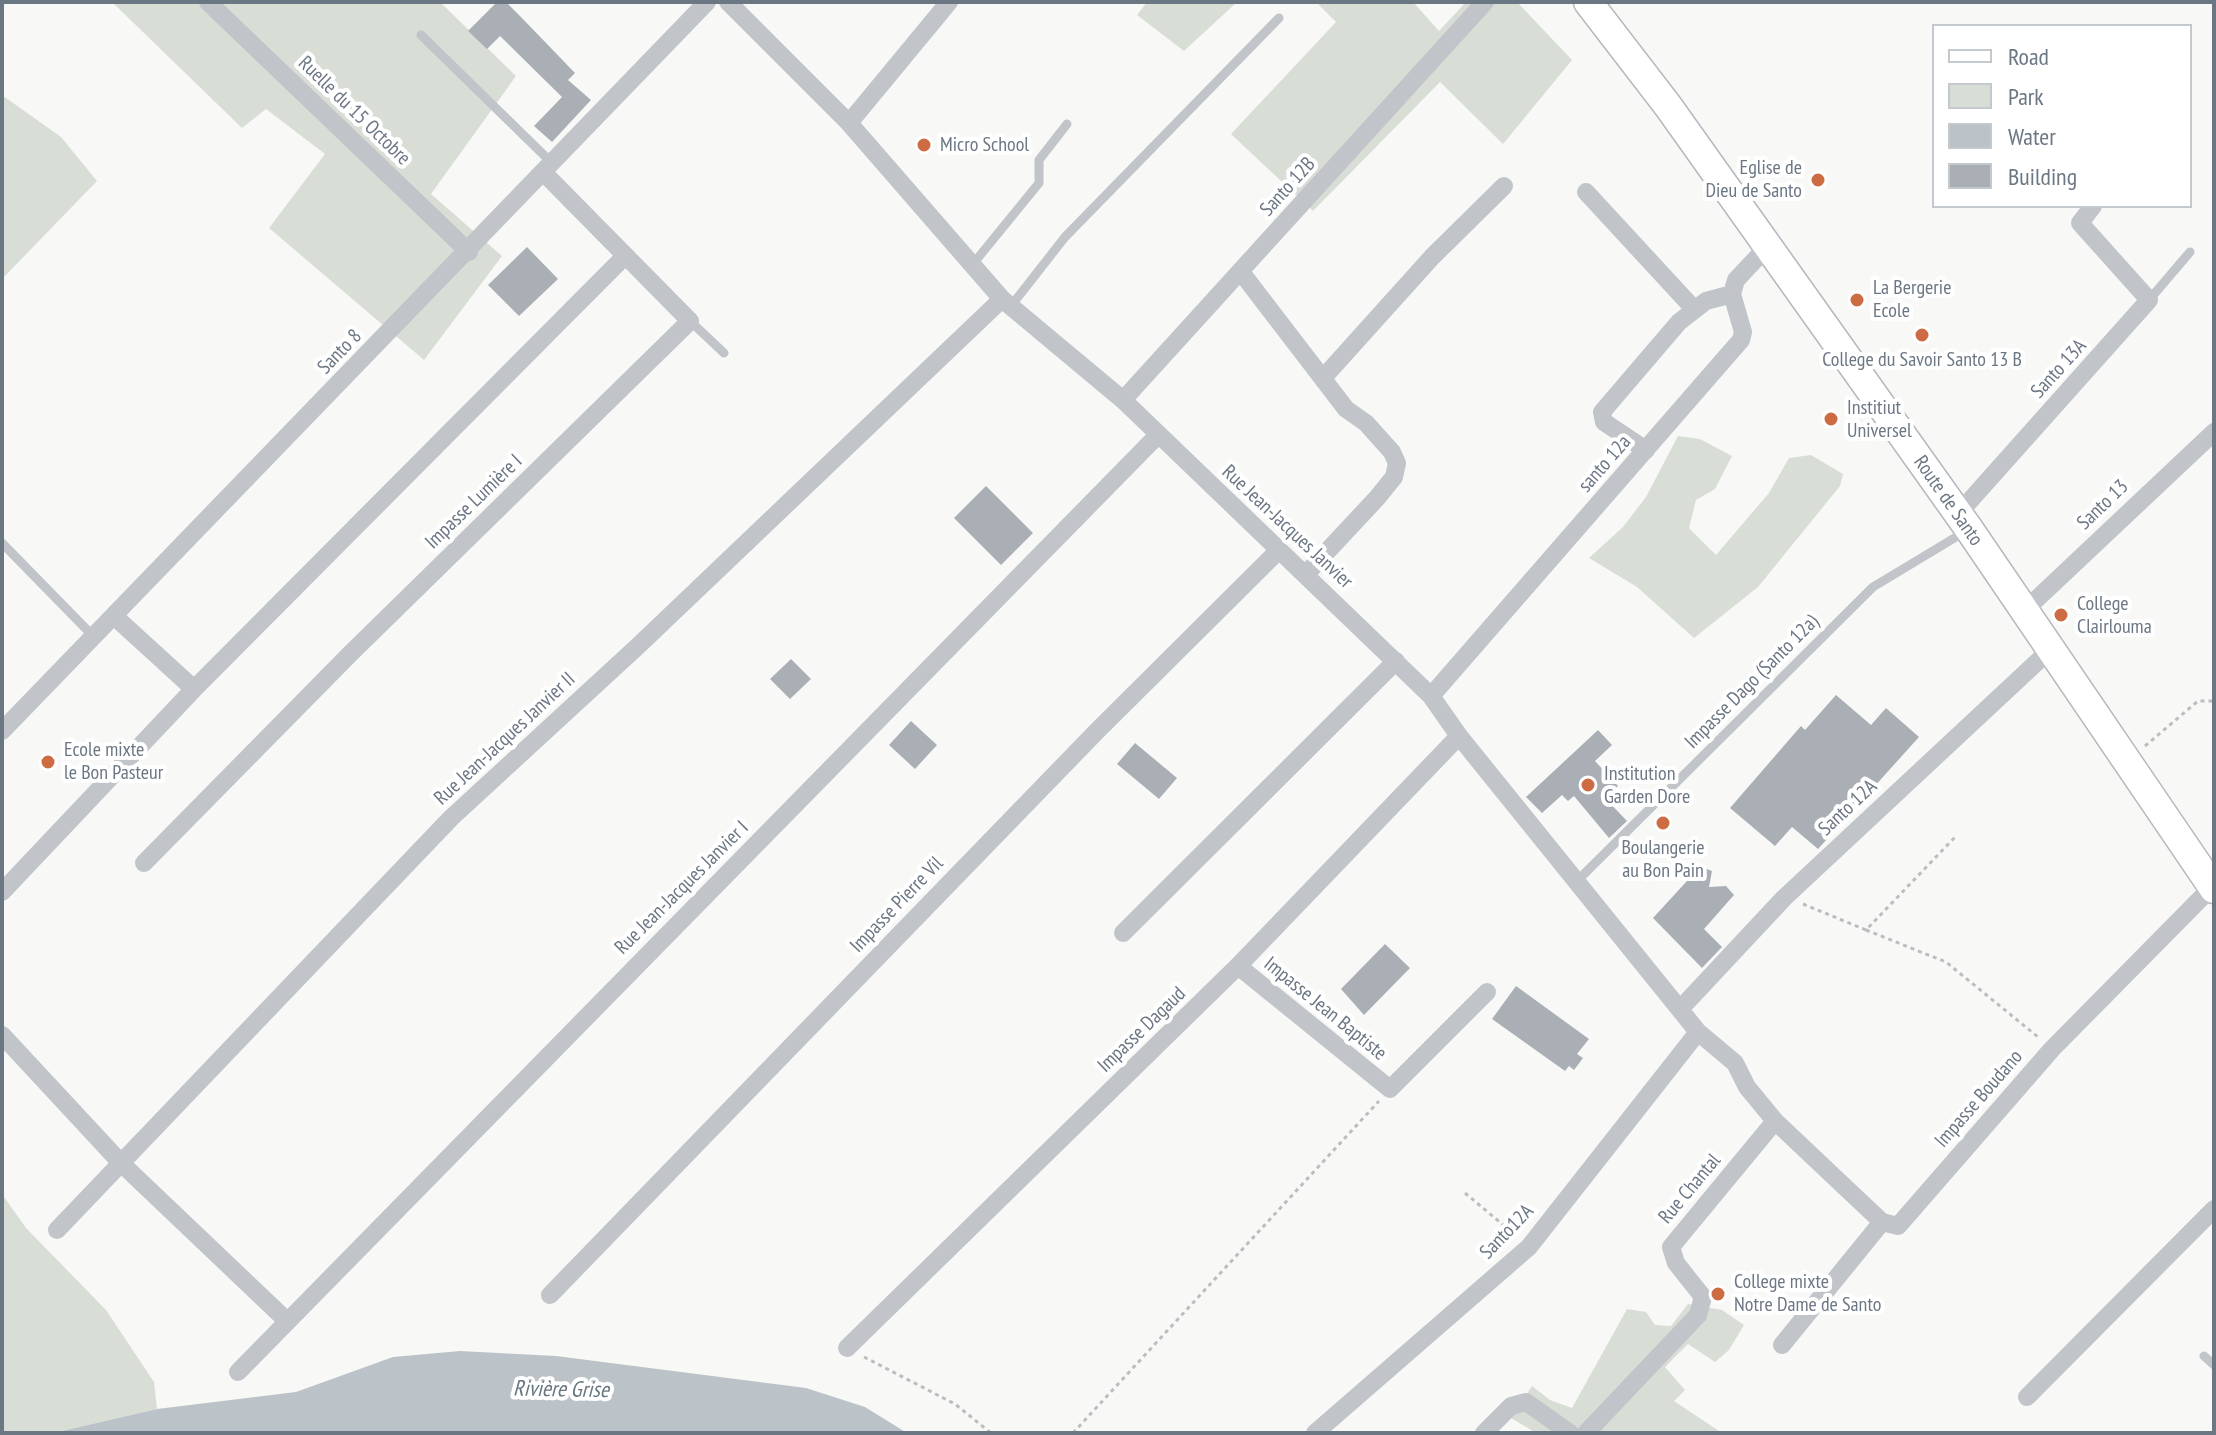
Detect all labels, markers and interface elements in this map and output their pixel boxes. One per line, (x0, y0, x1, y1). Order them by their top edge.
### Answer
legend (1932, 24, 2192, 208)
text: Road (2008, 41, 2049, 72)
street label: Ruelle du 15 Octobre (293, 51, 415, 171)
text: Park (2008, 81, 2044, 112)
text: Water (2008, 121, 2056, 152)
place label: Micro School (940, 133, 1029, 157)
marker: Micro School (915, 136, 933, 154)
street label: Santo 12B (1255, 153, 1321, 221)
place label: Eglise de Dieu de Santo (1706, 156, 1802, 203)
text: Building (2008, 161, 2077, 192)
marker: Eglise de Dieu de Santo (1809, 171, 1827, 189)
place label: La Bergerie Ecole (1873, 276, 1951, 323)
marker: La Bergerie Ecole (1848, 291, 1866, 309)
street label: Santo 8 (313, 325, 367, 379)
marker: College du Savoir Santo 13 B (1913, 326, 1931, 344)
street label: Santo 13A (2026, 335, 2092, 403)
place label: College du Savoir Santo 13 B (1822, 348, 2022, 372)
place label: Institiut Universel (1847, 396, 1912, 443)
marker: Institiut Universel (1822, 410, 1840, 428)
street label: santo 12a (1574, 431, 1636, 497)
street label: Impasse Lumière I (421, 450, 527, 554)
street label: Route de Santo (1908, 451, 1988, 551)
street label: Rue Jean-Jacques Janvier (1217, 460, 1357, 594)
street label: Santo 13 (2073, 475, 2133, 535)
place label: College Clairlouma (2077, 592, 2152, 639)
marker: College Clairlouma (2052, 606, 2070, 624)
street label: Impasse Dago (Santo 12a) (1680, 610, 1824, 754)
street label: Rue Jean-Jacques Janvier II (430, 668, 580, 810)
place label: Ecole mixte le Bon Pasteur (64, 738, 163, 785)
marker: Ecole mixte le Bon Pasteur (39, 753, 57, 771)
place label: Institution Garden Dore (1604, 762, 1690, 809)
street label: Santo 12A (1814, 775, 1882, 841)
marker: Institution Garden Dore (1579, 776, 1597, 794)
marker: Boulangerie au Bon Pain (1654, 814, 1672, 832)
street label: Rue Jean-Jacques Janvier I (610, 816, 754, 960)
place label: Boulangerie au Bon Pain (1621, 836, 1705, 883)
street label: Impasse Pierre Vil (845, 852, 949, 958)
street label: Impasse Jean Baptiste (1259, 952, 1391, 1066)
street label: Impasse Dagaud (1093, 982, 1191, 1078)
street label: Impasse Boudano (1930, 1045, 2028, 1153)
street label: Rue Chantal (1654, 1149, 1726, 1229)
street label: Santo12A (1475, 1200, 1539, 1264)
place label: College mixte Notre Dame de Santo (1734, 1270, 1881, 1317)
marker: College mixte Notre Dame de Santo (1709, 1285, 1727, 1303)
water label: Rivière Grise (513, 1376, 609, 1404)

